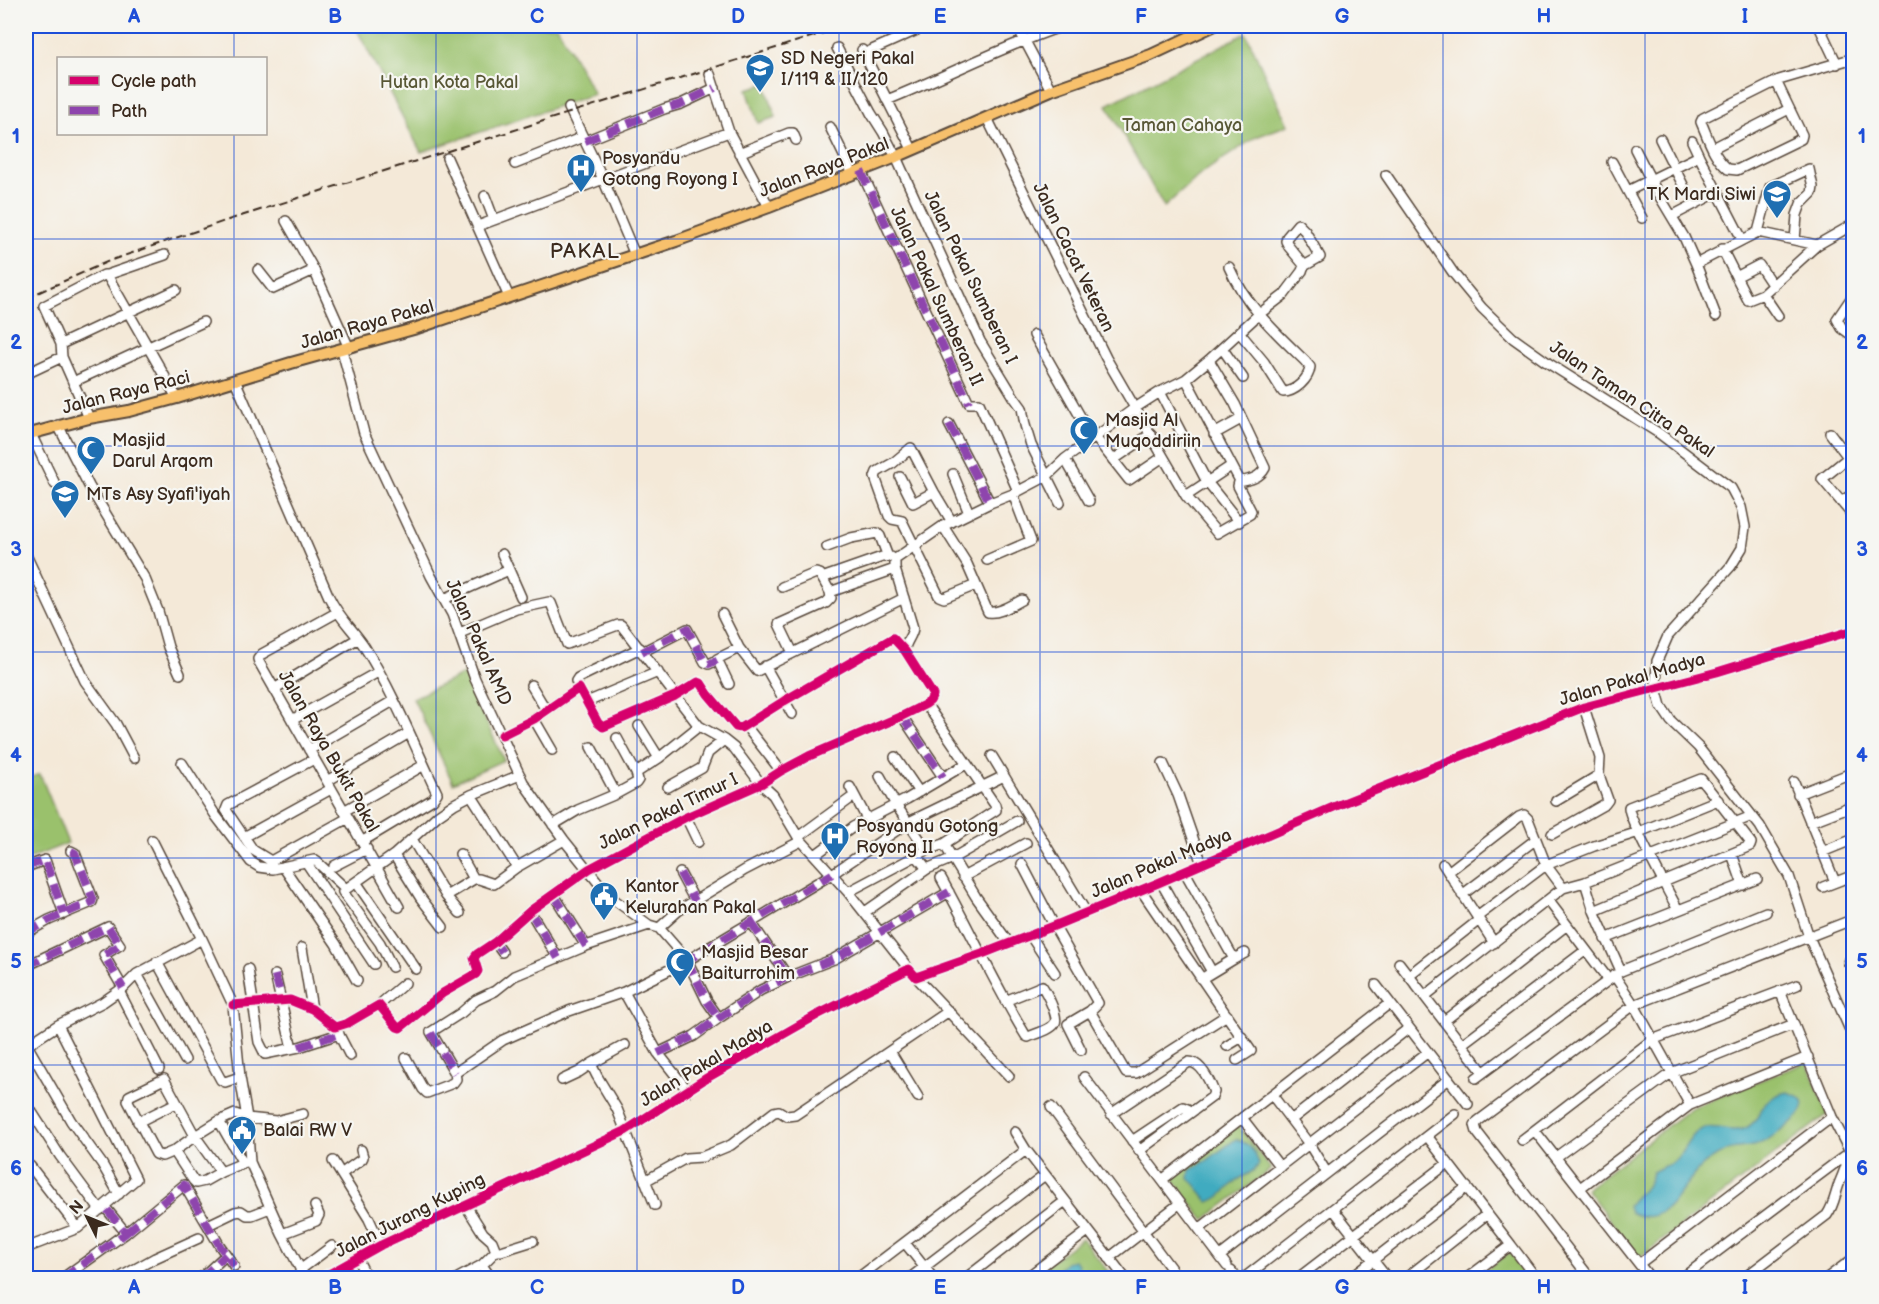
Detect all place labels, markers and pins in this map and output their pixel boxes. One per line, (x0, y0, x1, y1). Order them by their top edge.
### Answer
place label: SD Negeri Pakal I/119 & II/120 (781, 48, 914, 90)
school or university icon: SD Negeri Pakal I/119 & II/120 (744, 52, 776, 94)
place label: Posyandu Gotong Royong I (602, 148, 738, 190)
hospital icon: Posyandu Gotong Royong I (565, 152, 597, 194)
school or university icon: TK Mardi Siwi (1761, 178, 1793, 220)
place label: TK Mardi Siwi (1646, 184, 1756, 205)
place label: Masjid Al Muqoddiriin (1105, 410, 1201, 452)
mosque icon: Masjid Al Muqoddiriin (1068, 414, 1100, 456)
place label: Masjid Darul Arqom (112, 430, 213, 472)
mosque icon: Masjid Darul Arqom (75, 434, 107, 476)
school or university icon: MTs Asy Syafi'iyah (49, 478, 81, 520)
place label: MTs Asy Syafi'iyah (86, 484, 231, 505)
place label: Posyandu Gotong Royong II (856, 816, 998, 858)
hospital icon: Posyandu Gotong Royong II (819, 820, 851, 862)
place label: Kantor Kelurahan Pakal (625, 876, 756, 918)
public building icon: Kantor Kelurahan Pakal (588, 880, 620, 922)
place label: Masjid Besar Baiturrohim (701, 942, 808, 984)
mosque icon: Masjid Besar Baiturrohim (664, 946, 696, 988)
public building icon: Balai RW V (226, 1114, 258, 1156)
place label: Balai RW V (263, 1120, 352, 1141)

